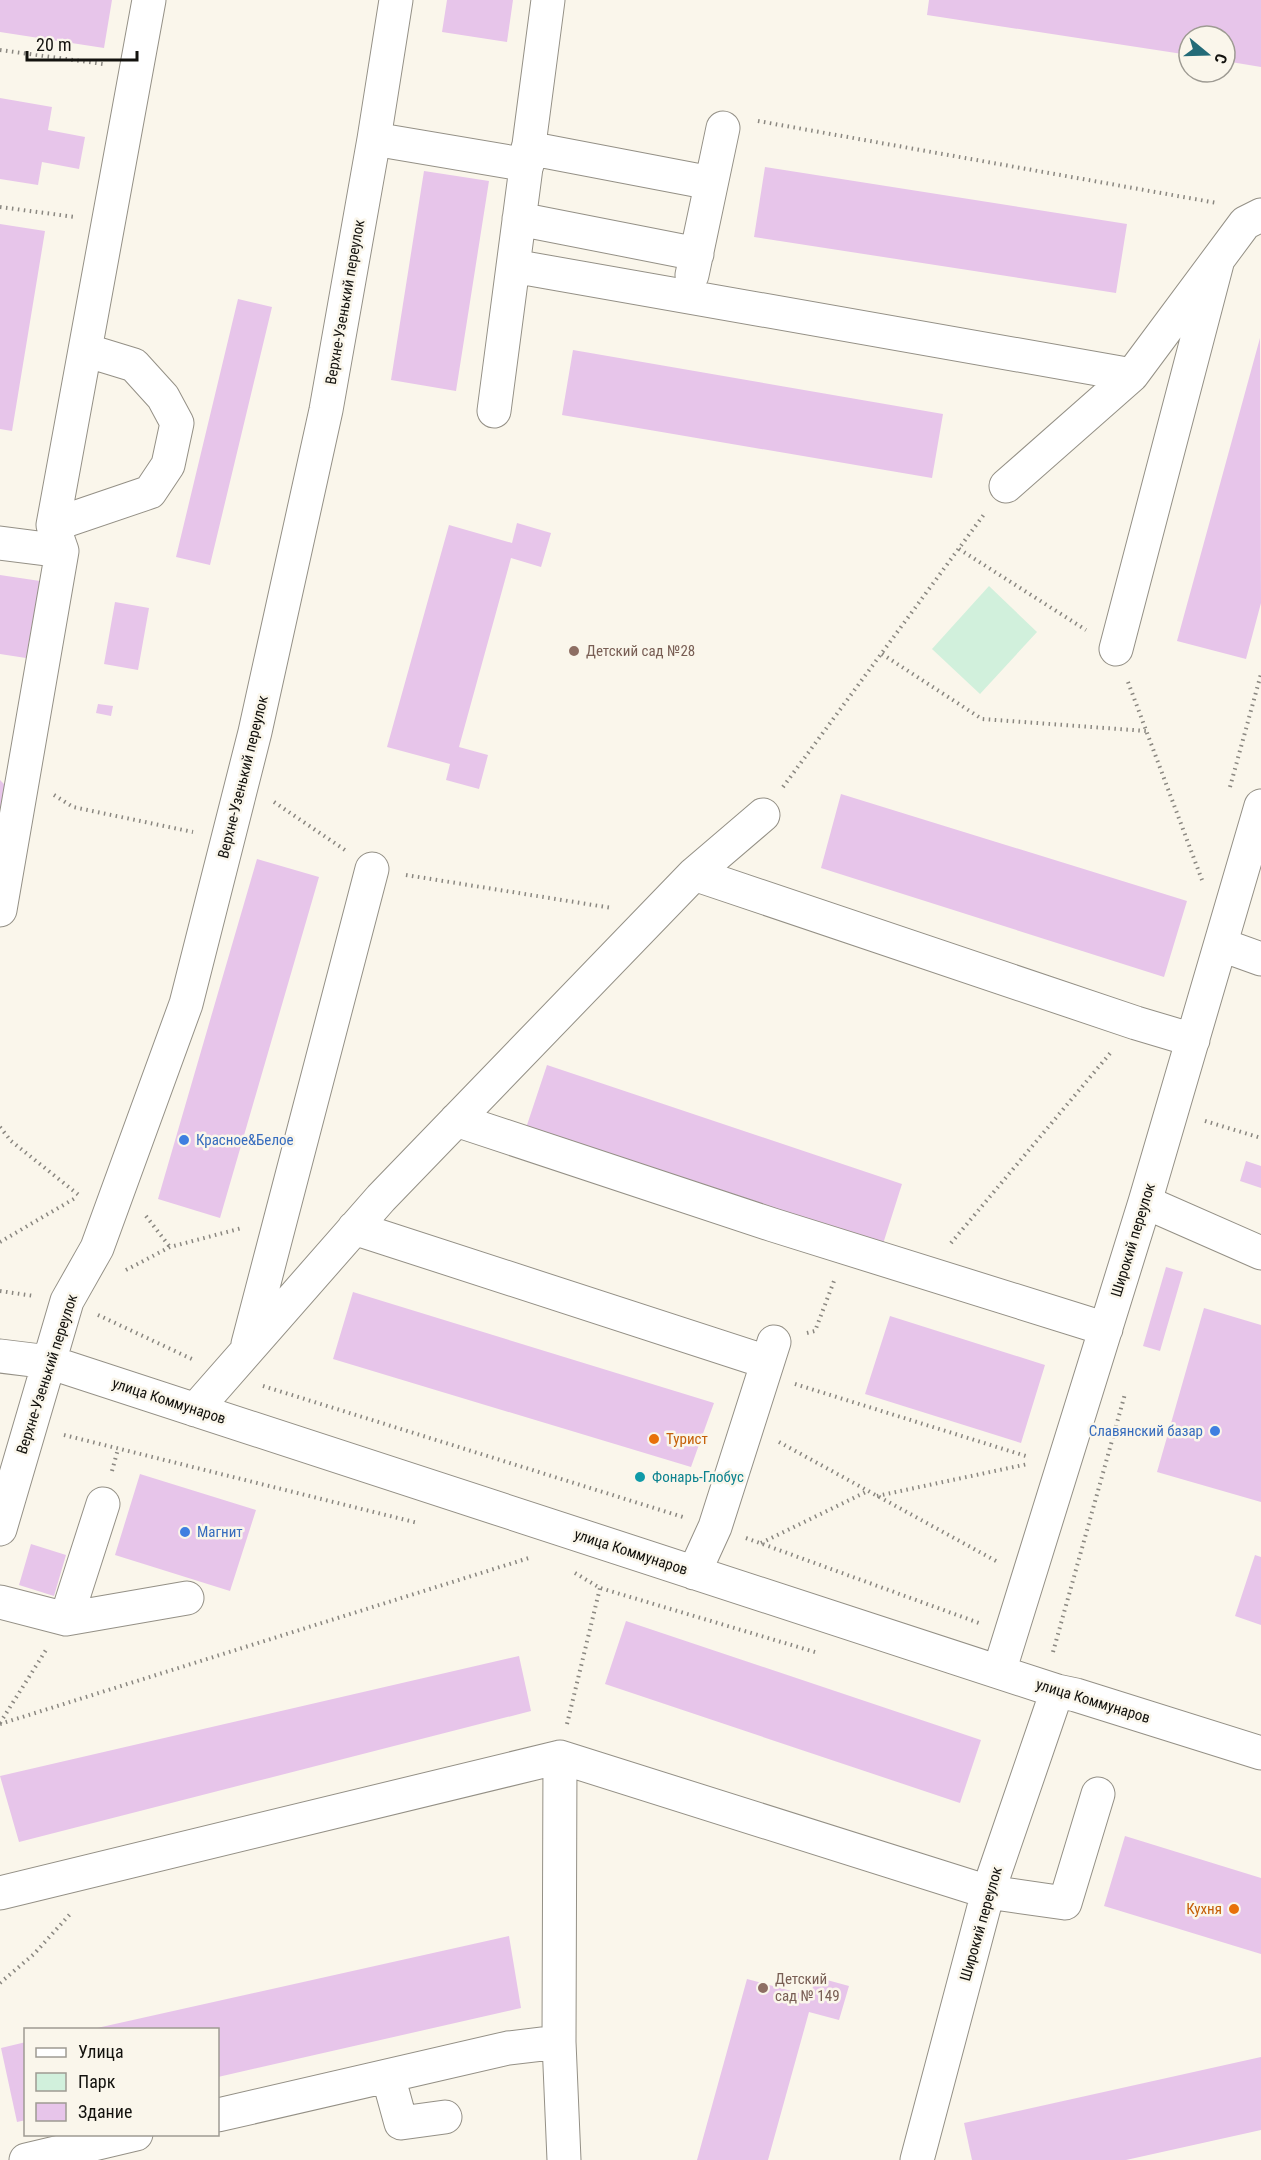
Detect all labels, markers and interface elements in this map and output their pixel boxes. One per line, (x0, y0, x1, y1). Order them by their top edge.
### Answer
scale bar (27, 24, 136, 62)
north arrow (1177, 24, 1237, 84)
text: 20 m (36, 34, 71, 55)
text: С (1210, 51, 1231, 66)
street label: Верхне-Узенький переулок (322, 218, 368, 386)
place label: Детский сад №28 (586, 642, 695, 660)
marker: Детский сад №28 (567, 644, 581, 658)
street label: Верхне-Узенький переулок (214, 694, 272, 860)
place label: Красное&Белое (196, 1131, 294, 1149)
marker: Красное&Белое (177, 1133, 191, 1147)
street label: Широкий переулок (1107, 1181, 1159, 1299)
street label: Верхне-Узенький переулок (13, 1292, 81, 1456)
street label: улица Коммунаров (110, 1374, 228, 1428)
place label: Славянский базар (1089, 1422, 1203, 1440)
marker: Славянский базар (1208, 1424, 1222, 1438)
place label: Турист (666, 1430, 708, 1448)
marker: Турист (647, 1432, 661, 1446)
place label: Фонарь-Глобус (652, 1468, 744, 1486)
marker: Фонарь-Глобус (633, 1470, 647, 1484)
place label: Магнит (197, 1523, 243, 1541)
marker: Магнит (178, 1525, 192, 1539)
street label: улица Коммунаров (572, 1525, 690, 1579)
street label: улица Коммунаров (1034, 1675, 1152, 1727)
street label: Широкий переулок (956, 1865, 1006, 1983)
place label: Кухня (1186, 1900, 1222, 1918)
marker: Кухня (1227, 1902, 1241, 1916)
place label: Детский сад № 149 (775, 1970, 840, 2005)
marker: Детский сад № 149 (756, 1981, 770, 1995)
legend (24, 2028, 219, 2136)
text: Улица (78, 2041, 124, 2062)
text: Парк (78, 2071, 116, 2092)
text: Здание (78, 2101, 132, 2122)

